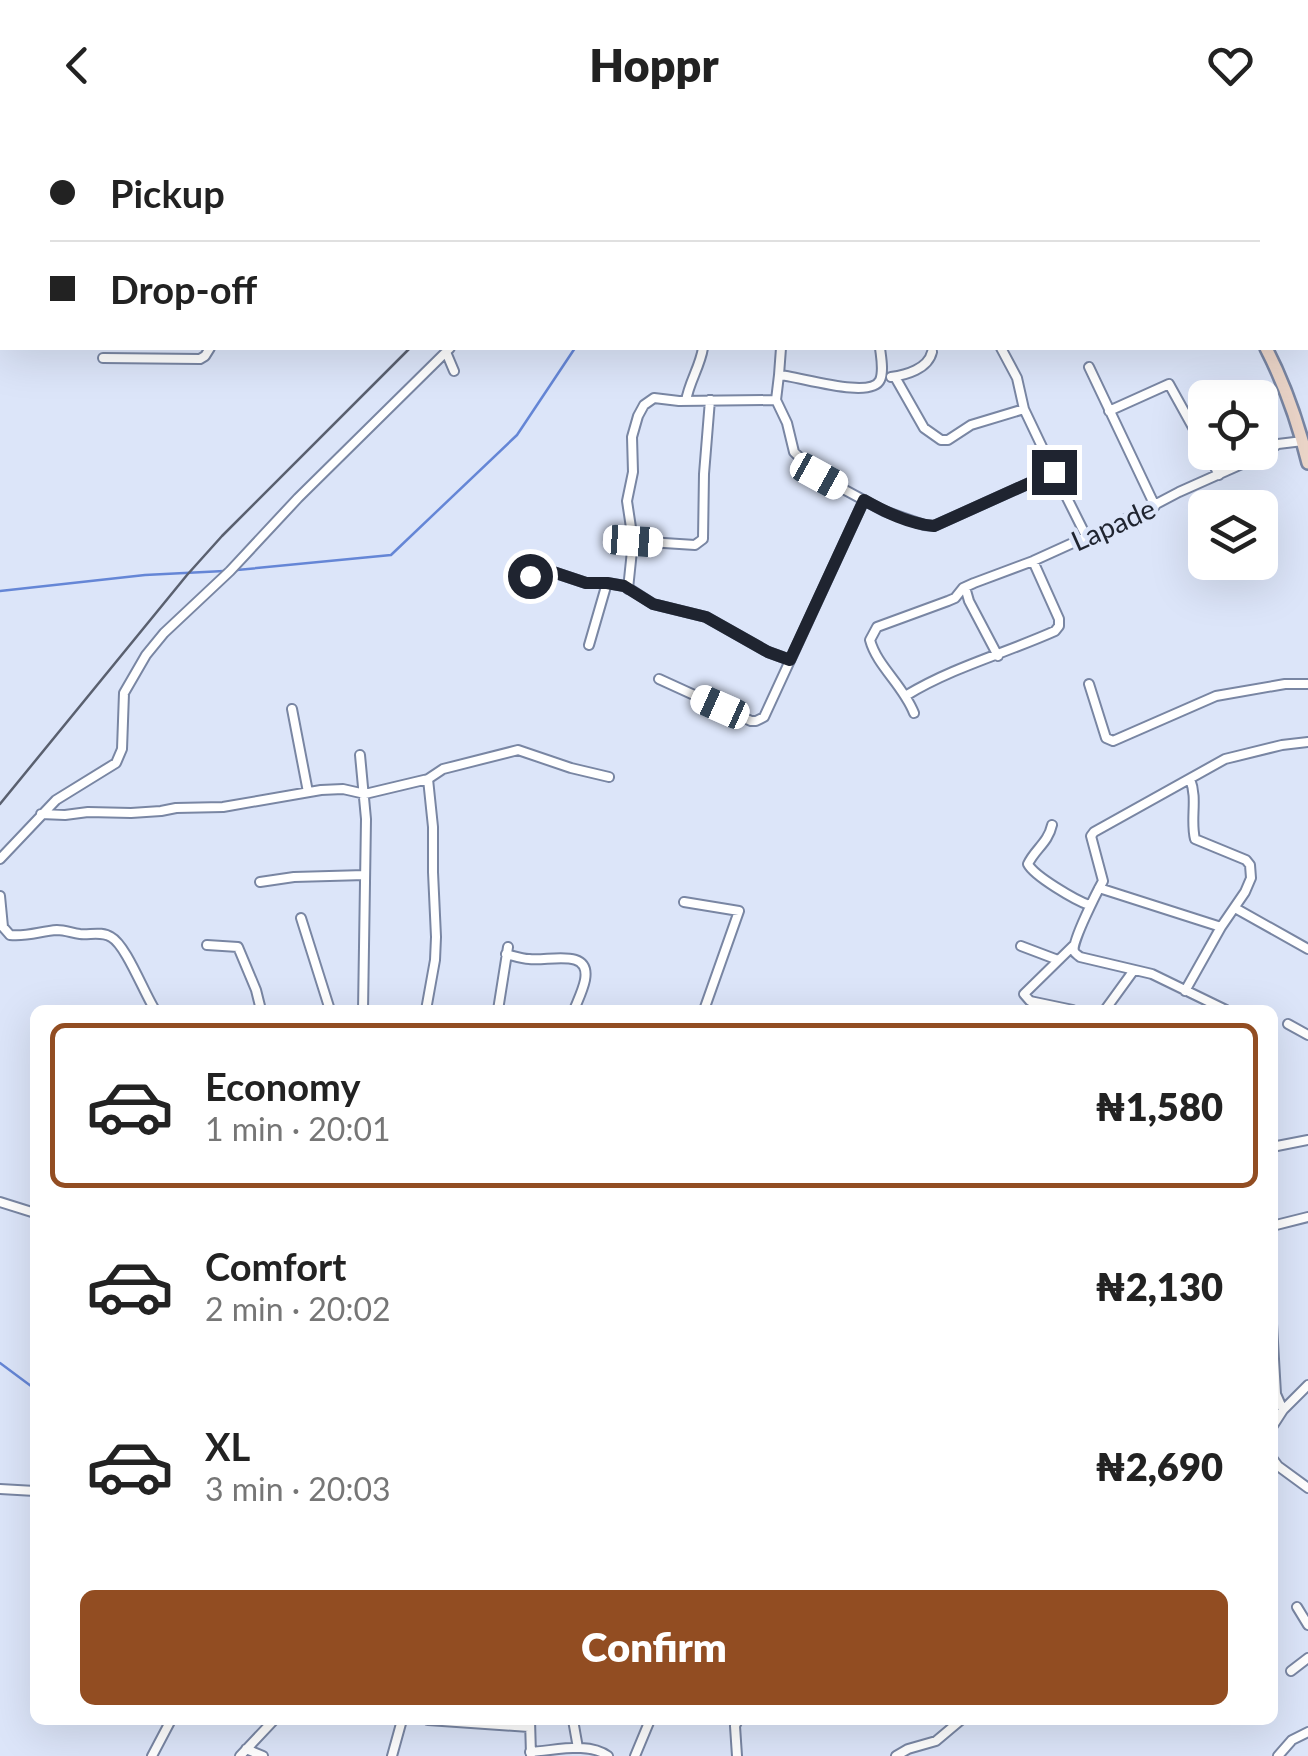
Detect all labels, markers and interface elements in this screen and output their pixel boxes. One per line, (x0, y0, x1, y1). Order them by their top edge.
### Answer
icon: back (50, 38, 105, 93)
text: Hoppr (589, 38, 719, 92)
icon: heart (1203, 38, 1258, 93)
text: Pickup (110, 170, 225, 216)
text: Drop-off (110, 266, 257, 312)
map controls (1188, 380, 1278, 580)
button: locate (1188, 380, 1278, 470)
car (785, 448, 853, 504)
route end (1032, 450, 1077, 495)
street label: Lapade (1066, 490, 1160, 558)
button: layers (1188, 490, 1278, 580)
car (602, 524, 664, 558)
route start (508, 554, 553, 599)
car (686, 681, 754, 733)
icon: car (85, 1061, 175, 1151)
text: Economy (205, 1063, 360, 1109)
text: ₦1,580 (1095, 1083, 1223, 1129)
text: 1 min · 20:01 (205, 1109, 391, 1148)
icon: car (85, 1241, 175, 1331)
text: Comfort (205, 1243, 346, 1289)
text: ₦2,130 (1095, 1263, 1223, 1309)
text: 2 min · 20:02 (205, 1289, 391, 1328)
icon: car (85, 1421, 175, 1511)
text: XL (205, 1423, 250, 1469)
text: ₦2,690 (1095, 1443, 1223, 1489)
text: 3 min · 20:03 (205, 1469, 391, 1508)
button: Confirm (80, 1590, 1228, 1705)

